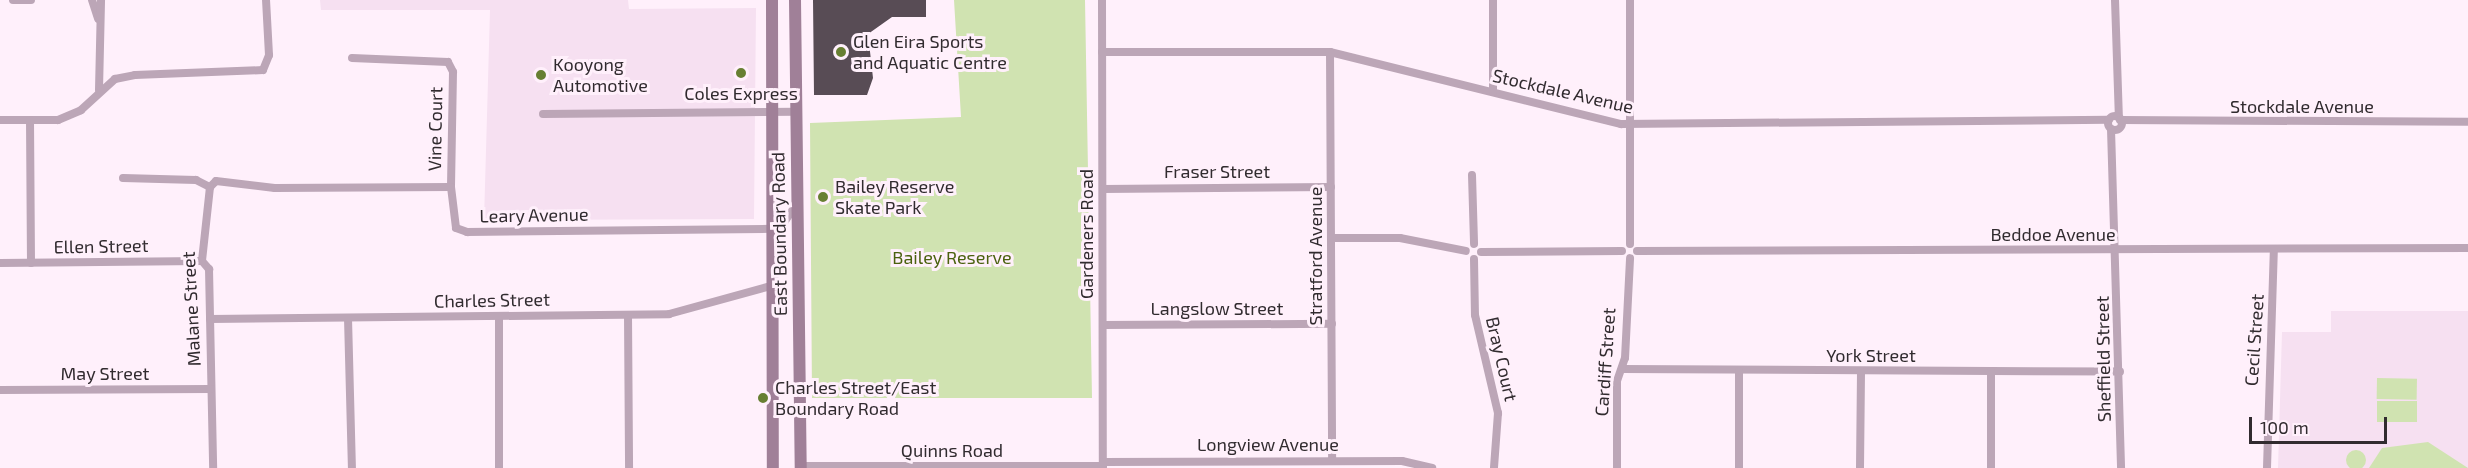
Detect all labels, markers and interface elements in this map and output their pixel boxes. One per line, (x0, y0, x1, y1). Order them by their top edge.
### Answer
place label: Glen Eira Sports and Aquatic Centre (853, 31, 1007, 74)
marker: Glen Eira Sports and Aquatic Centre (834, 45, 848, 59)
place label: Kooyong Automotive (553, 54, 648, 97)
street label: Stockdale Avenue (1490, 64, 1636, 118)
marker: Coles Express (734, 66, 748, 80)
marker: Kooyong Automotive (534, 68, 548, 82)
place label: Coles Express (684, 82, 798, 104)
street label: Vine Court (423, 87, 447, 171)
street label: Stockdale Avenue (2230, 95, 2374, 117)
street label: East Boundary Road (767, 152, 791, 316)
street label: Fraser Street (1164, 160, 1270, 182)
street label: Gardeners Road (1075, 169, 1097, 299)
place label: Bailey Reserve Skate Park (835, 176, 955, 219)
street label: Stratford Avenue (1304, 186, 1326, 326)
marker: Bailey Reserve Skate Park (816, 190, 830, 204)
street label: Leary Avenue (479, 203, 589, 227)
street label: Beddoe Avenue (1990, 223, 2116, 245)
street label: Ellen Street (53, 234, 149, 258)
park label: Bailey Reserve (892, 246, 1012, 268)
street label: Malane Street (177, 251, 205, 367)
street label: Charles Street (434, 288, 550, 312)
street label: Cecil Street (2240, 293, 2268, 387)
street label: Sheffield Street (2091, 296, 2115, 422)
street label: Langslow Street (1150, 297, 1284, 319)
street label: Cardiff Street (1590, 307, 1620, 417)
street label: Bray Court (1482, 314, 1522, 404)
street label: York Street (1826, 344, 1916, 366)
street label: May Street (60, 362, 150, 384)
place label: Charles Street/East Boundary Road (775, 377, 936, 420)
marker: Charles Street/East Boundary Road (756, 391, 770, 405)
scale bar (2252, 405, 2390, 443)
text: 100 m (2260, 416, 2309, 438)
street label: Longview Avenue (1197, 433, 1339, 455)
street label: Quinns Road (901, 439, 1003, 461)

